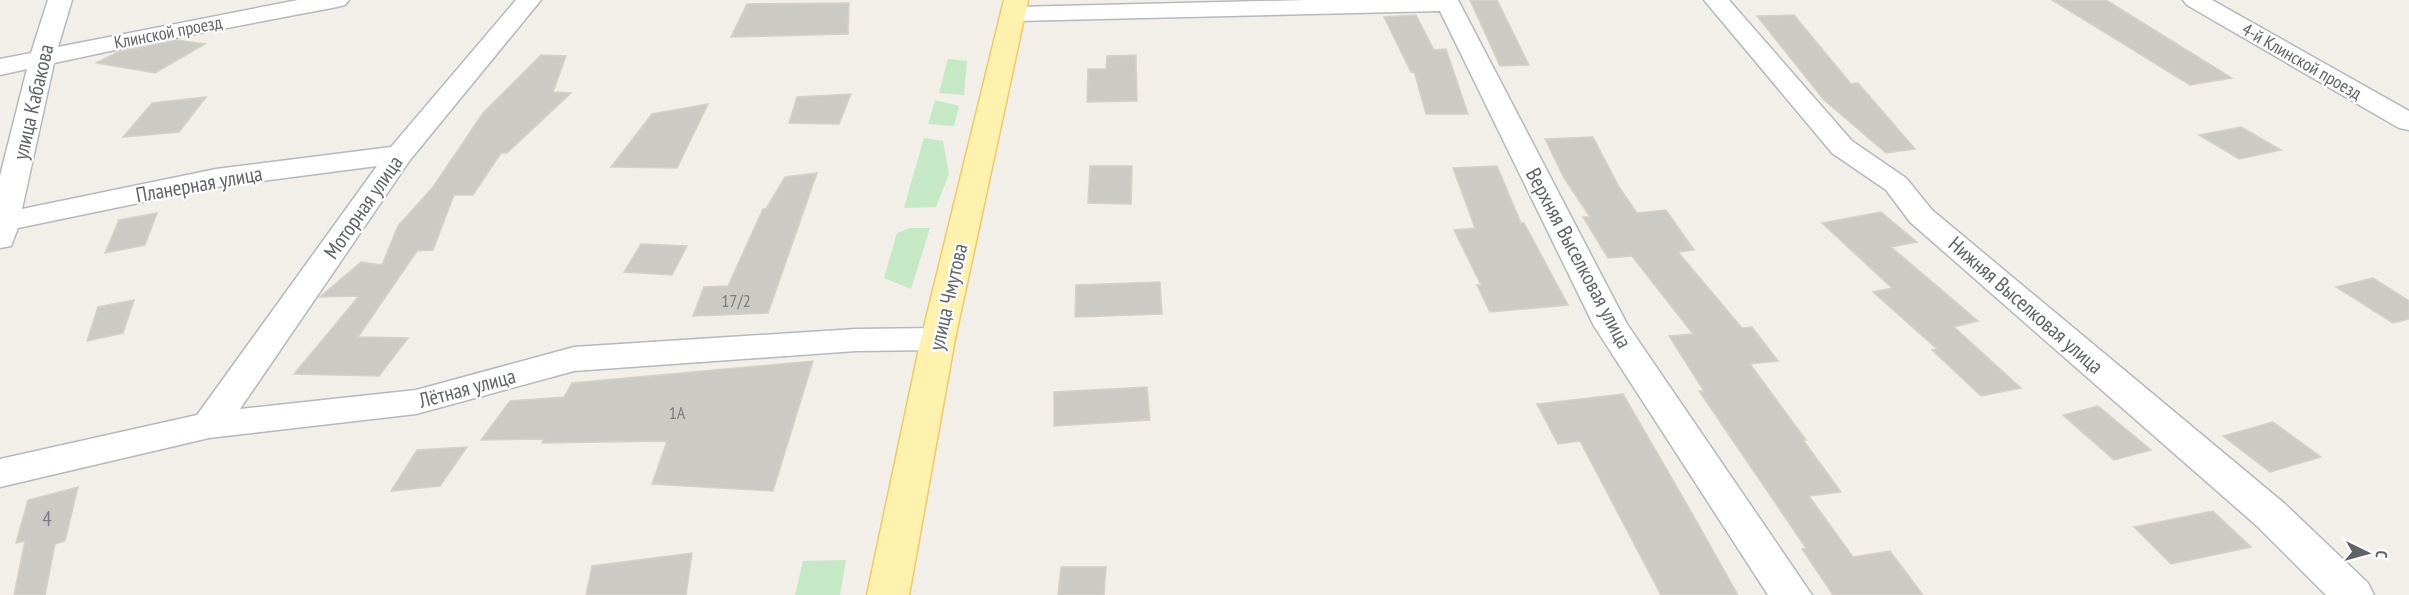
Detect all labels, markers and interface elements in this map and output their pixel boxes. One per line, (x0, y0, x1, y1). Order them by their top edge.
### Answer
street label: Клинской проезд (112, 10, 224, 54)
street label: 4-й Клинской проезд (2238, 17, 2366, 105)
street label: улица Кабакова (7, 42, 59, 162)
street label: Моторная улица (318, 150, 408, 264)
street label: Планерная улица (134, 160, 264, 208)
street label: Верхняя Выселковая улица (1520, 163, 1638, 353)
street label: Нижняя Выселковая улица (1943, 230, 2109, 380)
street label: улица Чмутова (923, 241, 973, 353)
house number: 17/2 (721, 289, 751, 312)
street label: Лётная улица (415, 362, 518, 414)
house number: 1А (669, 401, 686, 424)
house number: 4 (42, 505, 52, 532)
north arrow (2337, 523, 2397, 583)
text: С (2372, 550, 2392, 560)

